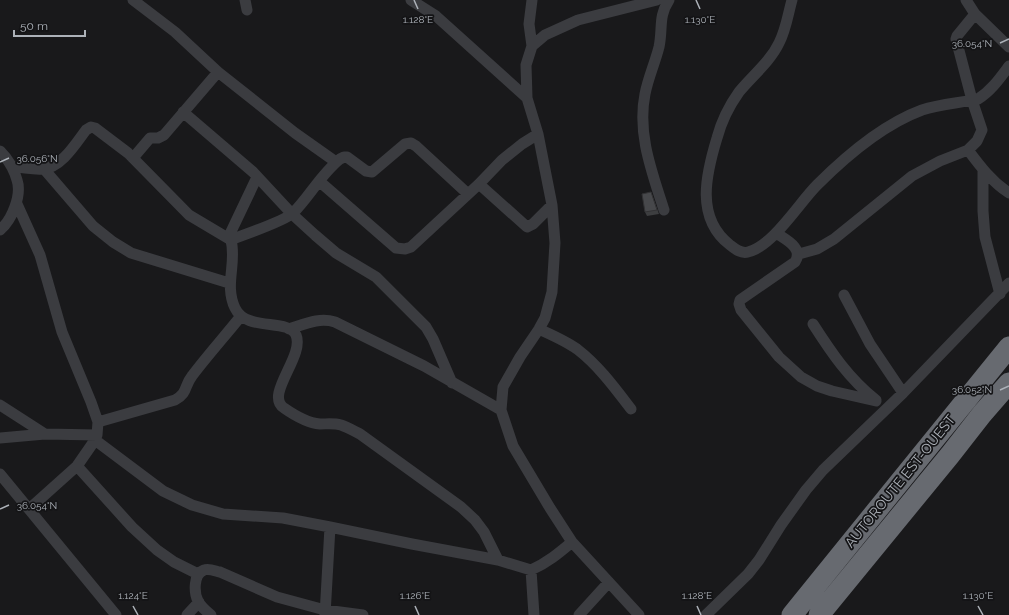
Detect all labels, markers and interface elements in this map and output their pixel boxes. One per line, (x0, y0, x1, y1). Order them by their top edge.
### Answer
scale bar (14, 12, 85, 38)
text: 1.128°E (403, 14, 433, 25)
text: 1.130°E (685, 14, 715, 25)
text: 50 m (20, 19, 48, 33)
text: 36.054°N (952, 38, 992, 49)
text: 36.056°N (16, 153, 58, 164)
text: 36.052°N (952, 384, 992, 395)
street label: AUTOROUTE EST-OUEST (841, 411, 959, 551)
text: 36.054°N (17, 500, 57, 511)
text: 1.124°E (118, 590, 148, 601)
text: 1.126°E (400, 590, 430, 601)
text: 1.128°E (682, 590, 712, 601)
text: 1.130°E (963, 590, 993, 601)

